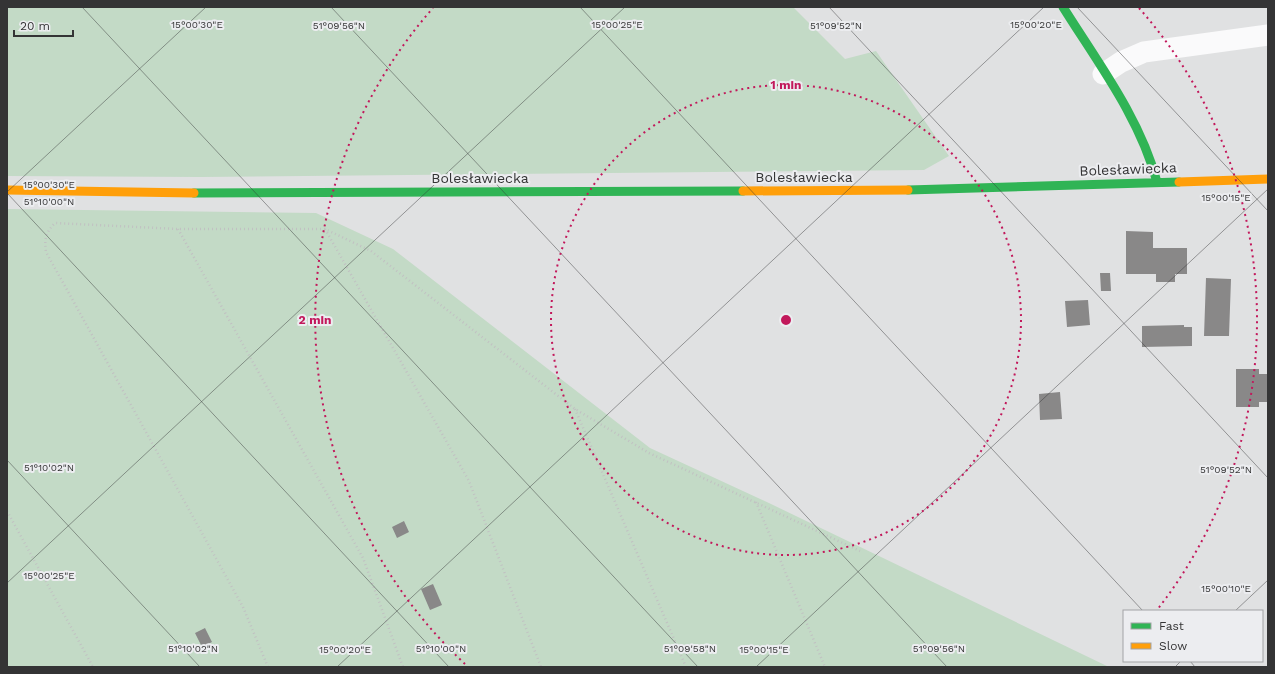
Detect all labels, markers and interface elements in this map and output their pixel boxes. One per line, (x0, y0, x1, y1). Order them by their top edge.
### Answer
scale bar (14, 12, 73, 38)
text: 20 m (20, 19, 50, 33)
text: 15°00'30"E (171, 19, 223, 30)
text: 15°00'25"E (591, 19, 643, 30)
text: 15°00'20"E (1010, 19, 1062, 30)
text: 51°09'56"N (313, 20, 365, 31)
text: 51°09'52"N (810, 20, 862, 31)
text: 1 min (771, 78, 801, 92)
street label: Bolesławiecka (1079, 159, 1177, 179)
street label: Bolesławiecka (755, 169, 853, 185)
street label: Bolesławiecka (431, 170, 529, 186)
text: 15°00'30"E (23, 179, 75, 190)
text: 15°00'15"E (1201, 192, 1251, 203)
text: 51°10'00"N (24, 196, 74, 207)
text: 2 min (299, 313, 331, 327)
centre of rings (779, 313, 793, 327)
text: 51°10'02"N (24, 462, 74, 473)
text: 51°09'52"N (1200, 464, 1252, 475)
text: 15°00'25"E (23, 570, 75, 581)
text: 15°00'10"E (1201, 583, 1251, 594)
legend (1123, 610, 1263, 662)
text: Fast (1159, 619, 1184, 633)
text: Slow (1159, 639, 1187, 653)
text: 51°10'02"N (168, 643, 218, 654)
text: 51°10'00"N (416, 643, 466, 654)
text: 51°09'58"N (664, 643, 716, 654)
text: 51°09'56"N (913, 643, 965, 654)
text: 15°00'20"E (319, 644, 371, 655)
text: 15°00'15"E (739, 644, 789, 655)

